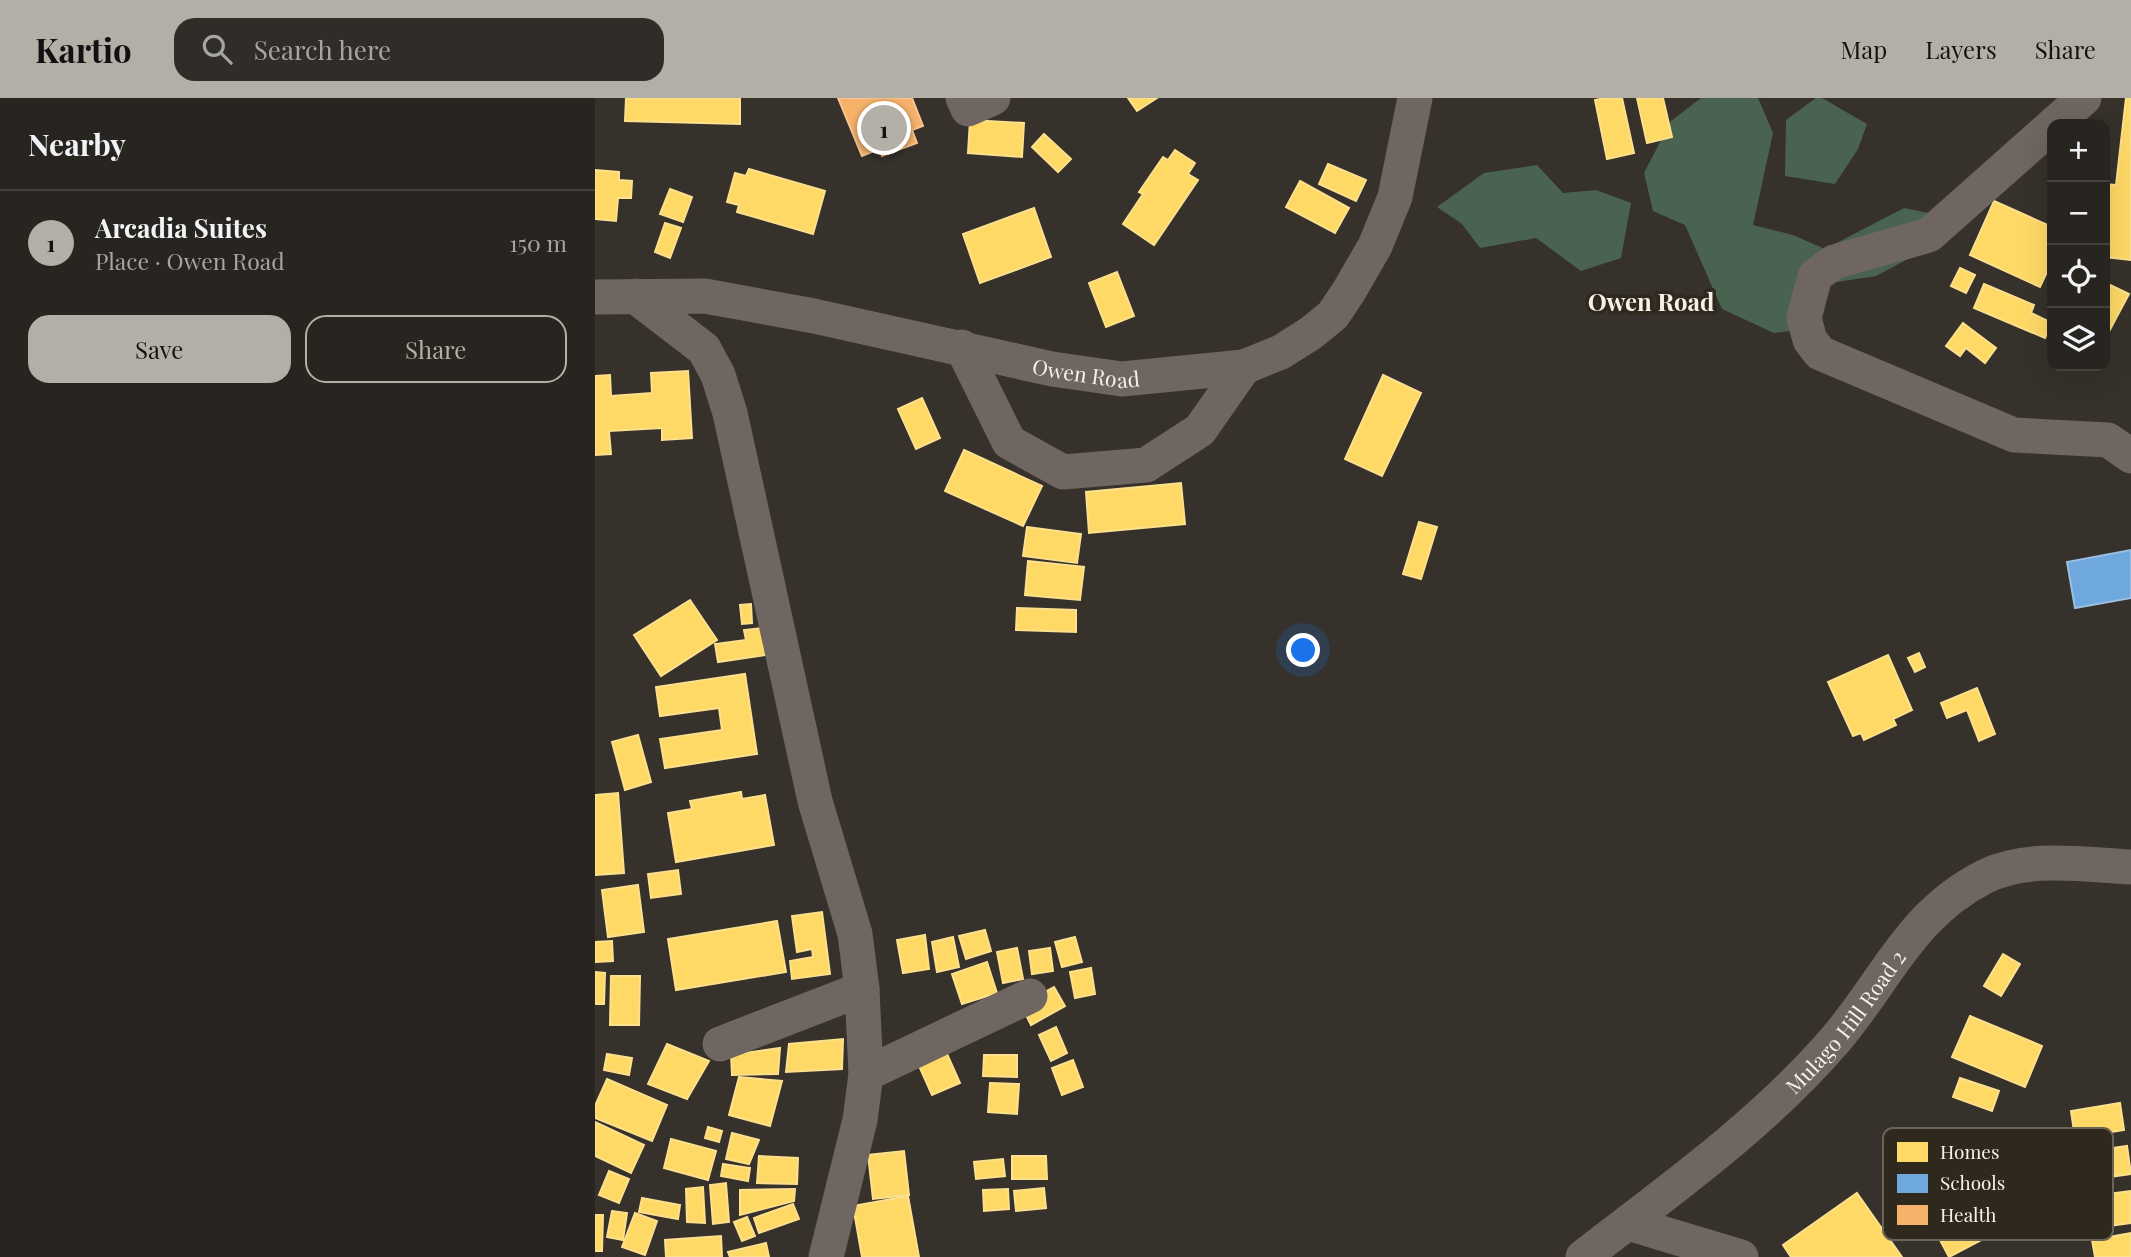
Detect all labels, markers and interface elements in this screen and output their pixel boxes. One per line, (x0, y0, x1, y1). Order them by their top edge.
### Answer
search box (174, 18, 664, 81)
text: Kartio (35, 27, 132, 71)
icon: search (198, 30, 236, 68)
text: Search here (254, 32, 391, 67)
text: Map (1841, 33, 1887, 65)
text: Layers (1925, 33, 1997, 65)
text: Share (2035, 33, 2096, 65)
pin: 1 (861, 102, 907, 154)
map controls (2047, 119, 2110, 371)
button: + (2047, 119, 2110, 182)
text: Nearby (28, 124, 126, 164)
button: − (2047, 182, 2110, 245)
text: Arcadia Suites (95, 210, 267, 245)
text: 1 (47, 227, 55, 258)
text: 150 m (509, 227, 567, 258)
text: Place · Owen Road (95, 245, 285, 276)
button: locate (2047, 245, 2110, 308)
district label: Owen Road (1588, 285, 1714, 317)
button: layers (2047, 308, 2110, 371)
button: Save (28, 315, 291, 383)
button: Share (305, 315, 567, 383)
street label: Owen Road (1030, 351, 1141, 393)
your location (1286, 633, 1320, 667)
street label: Mulago Hill Road 2 (1779, 944, 1911, 1099)
legend (1883, 1128, 2113, 1240)
text: Homes (1940, 1138, 1999, 1164)
text: Schools (1940, 1169, 2005, 1195)
text: Health (1940, 1201, 1996, 1227)

